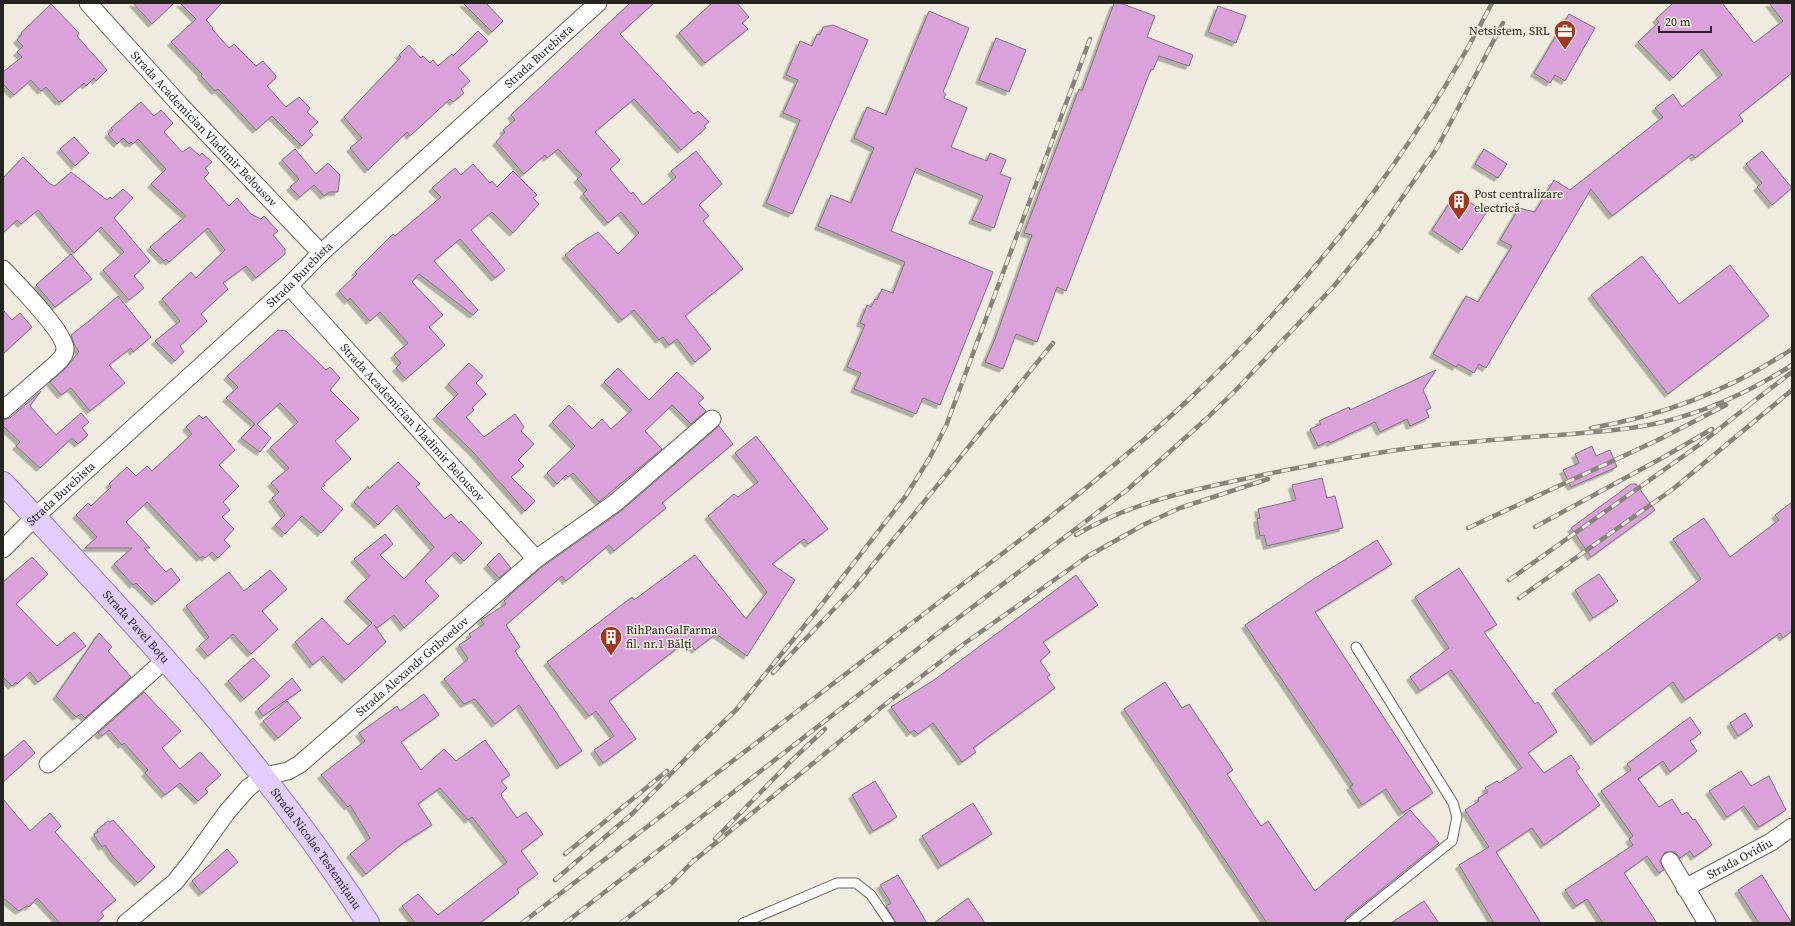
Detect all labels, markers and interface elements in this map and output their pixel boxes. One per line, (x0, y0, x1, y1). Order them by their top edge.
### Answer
scale bar (1659, 8, 1711, 34)
text: 20 m (1665, 14, 1691, 30)
office icon: Netsistem, SRL (1552, 18, 1578, 51)
street label: Strada Burebista (501, 20, 577, 92)
place label: Netsistem, SRL (1469, 23, 1550, 39)
street label: Strada Academician Vladimir Belousov (127, 48, 281, 210)
place label: Post centralizare electrică (1474, 186, 1563, 216)
building icon: Post centralizare electrică (1446, 188, 1472, 221)
street label: Strada Burebista (263, 238, 337, 311)
street label: Strada Academician Vladimir Belousov (337, 340, 488, 505)
street label: Strada Burebista (23, 458, 99, 529)
street label: Strada Pavel Boțu (99, 587, 173, 667)
street label: Strada Alexandr Griboedov (352, 613, 472, 720)
place label: RihPanGalFarma fil. nr.1 Bălți (626, 622, 718, 652)
building icon: RihPanGalFarma fil. nr.1 Bălți (598, 624, 624, 657)
street label: Strada Nicolae Testemițanu (267, 785, 365, 913)
street label: Strada Ovidiu (1704, 835, 1775, 883)

